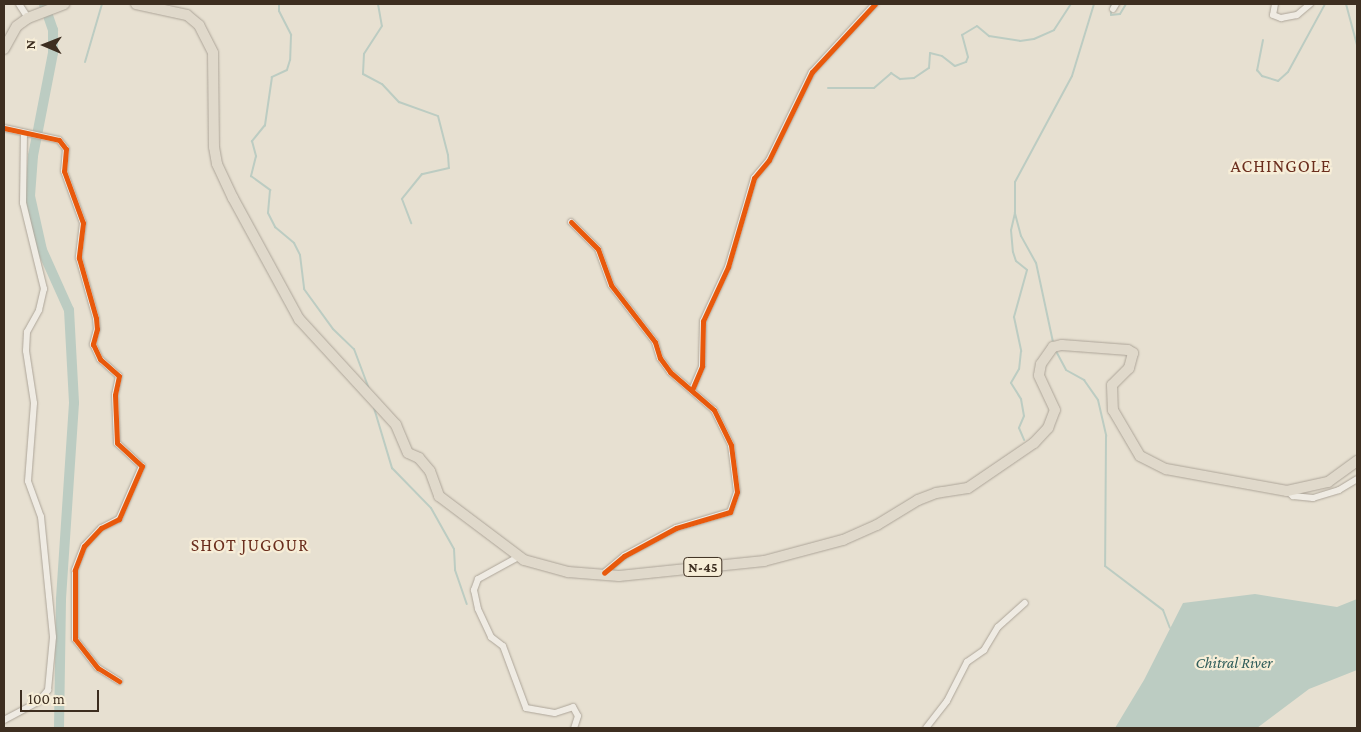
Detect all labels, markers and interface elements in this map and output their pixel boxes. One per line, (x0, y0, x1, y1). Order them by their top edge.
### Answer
north arrow (20, 20, 70, 70)
text: N (22, 40, 38, 50)
district label: ACHINGOLE (1229, 155, 1333, 177)
district label: SHOT JUGOUR (189, 534, 311, 556)
road number: N-45 (683, 556, 723, 578)
water label: Chitral River (1195, 653, 1273, 673)
scale bar (22, 680, 101, 712)
text: 100 m (28, 691, 65, 707)

